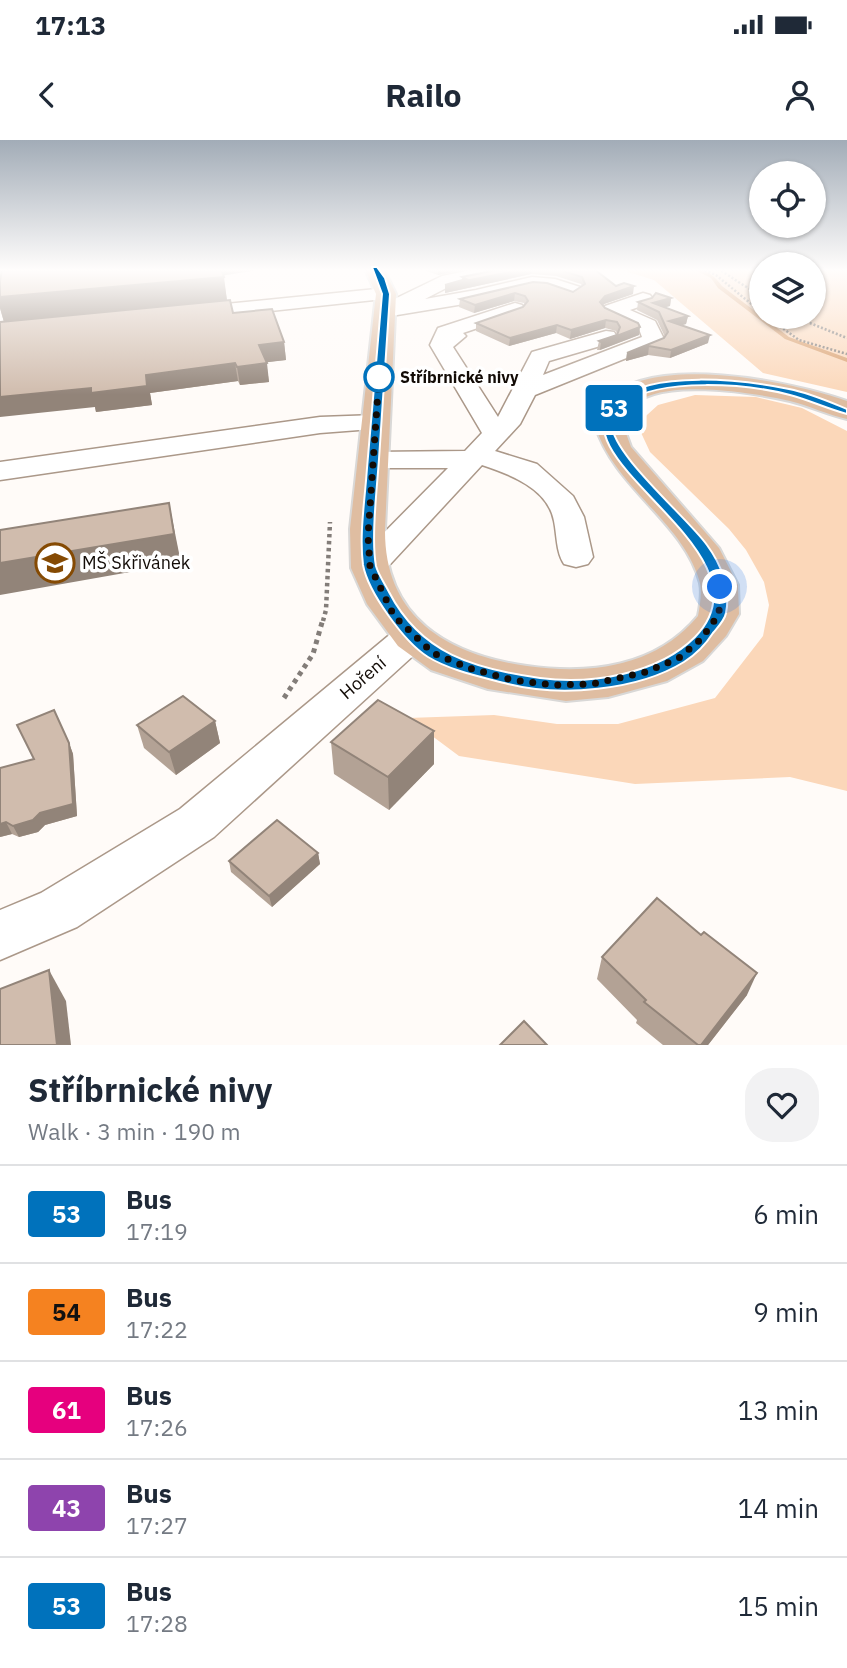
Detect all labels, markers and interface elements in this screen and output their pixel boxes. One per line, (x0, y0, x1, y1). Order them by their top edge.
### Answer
text: 17:13 (35, 8, 106, 42)
text: Railo (385, 74, 462, 116)
icon: back (28, 76, 66, 114)
icon: person (781, 76, 819, 114)
map controls (749, 161, 826, 329)
button: locate (749, 161, 826, 238)
button: layers (749, 252, 826, 329)
marker: Stříbrnické nivy (364, 362, 394, 392)
place label: Stříbrnické nivy (400, 367, 519, 387)
line badge: 53 (582, 385, 646, 431)
text: 53 (600, 392, 628, 424)
school or university icon: MŠ Skřivánek (34, 542, 76, 584)
place label: MŠ Skřivánek (82, 550, 191, 574)
your location (702, 569, 737, 604)
street label: Hoření (335, 651, 391, 704)
text: Stříbrnické nivy (28, 1068, 272, 1111)
button: heart (745, 1068, 819, 1142)
text: Walk · 3 min · 190 m (28, 1116, 241, 1146)
text: Bus (126, 1182, 172, 1216)
text: 6 min (753, 1197, 819, 1231)
text: 53 (52, 1198, 81, 1230)
text: 17:19 (126, 1216, 188, 1246)
text: Bus (126, 1280, 172, 1314)
text: 9 min (753, 1295, 819, 1329)
text: 54 (52, 1296, 81, 1328)
text: 17:22 (126, 1314, 188, 1344)
text: Bus (126, 1378, 172, 1412)
text: 13 min (738, 1393, 819, 1427)
text: 61 (52, 1394, 81, 1426)
text: 17:26 (126, 1412, 188, 1442)
text: Bus (126, 1476, 172, 1510)
text: 14 min (738, 1491, 819, 1525)
text: 43 (52, 1492, 81, 1524)
text: 17:27 (126, 1510, 188, 1540)
text: Bus (126, 1574, 172, 1608)
text: 15 min (738, 1589, 819, 1623)
text: 53 (52, 1590, 81, 1622)
text: 17:28 (126, 1608, 188, 1638)

